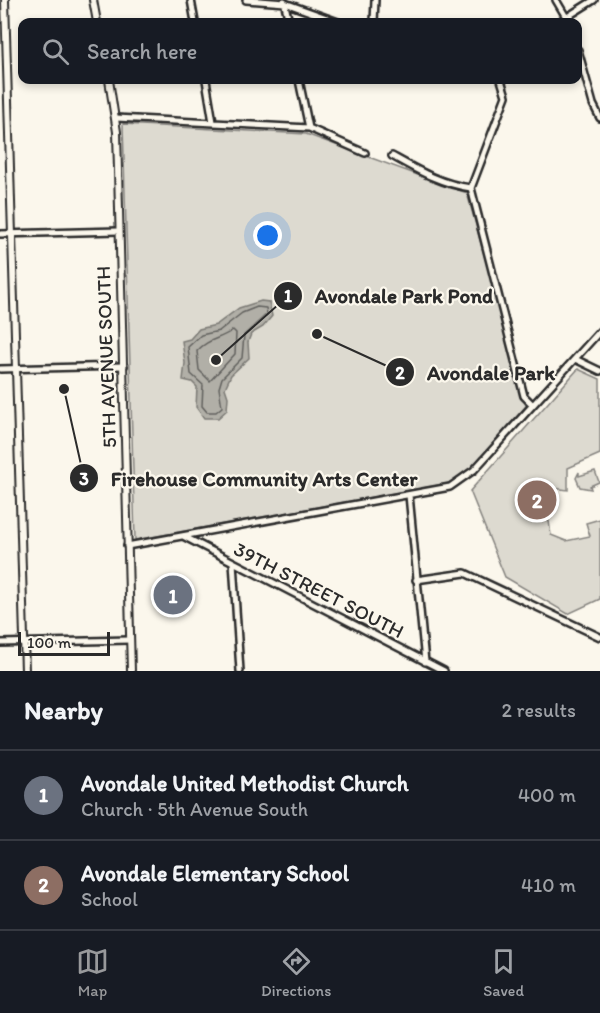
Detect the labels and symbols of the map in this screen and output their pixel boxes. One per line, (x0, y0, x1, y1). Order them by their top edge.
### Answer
your location (253, 221, 282, 250)
street label: 5TH AVENUE SOUTH (91, 266, 121, 448)
callout: Avondale Park Pond (273, 276, 506, 315)
text: Avondale Park Pond (314, 283, 494, 308)
text: 1 (284, 285, 293, 307)
callout: Avondale Park (385, 353, 568, 392)
text: Avondale Park (426, 360, 556, 385)
text: 2 (395, 362, 405, 384)
callout: Firehouse Community Arts Center (69, 459, 430, 498)
text: Firehouse Community Arts Center (111, 466, 418, 492)
text: 3 (79, 468, 89, 490)
pin: 2 (518, 478, 556, 522)
street label: 39TH STREET SOUTH (230, 537, 408, 643)
pin: 1 (154, 572, 192, 618)
scale bar (18, 629, 110, 656)

